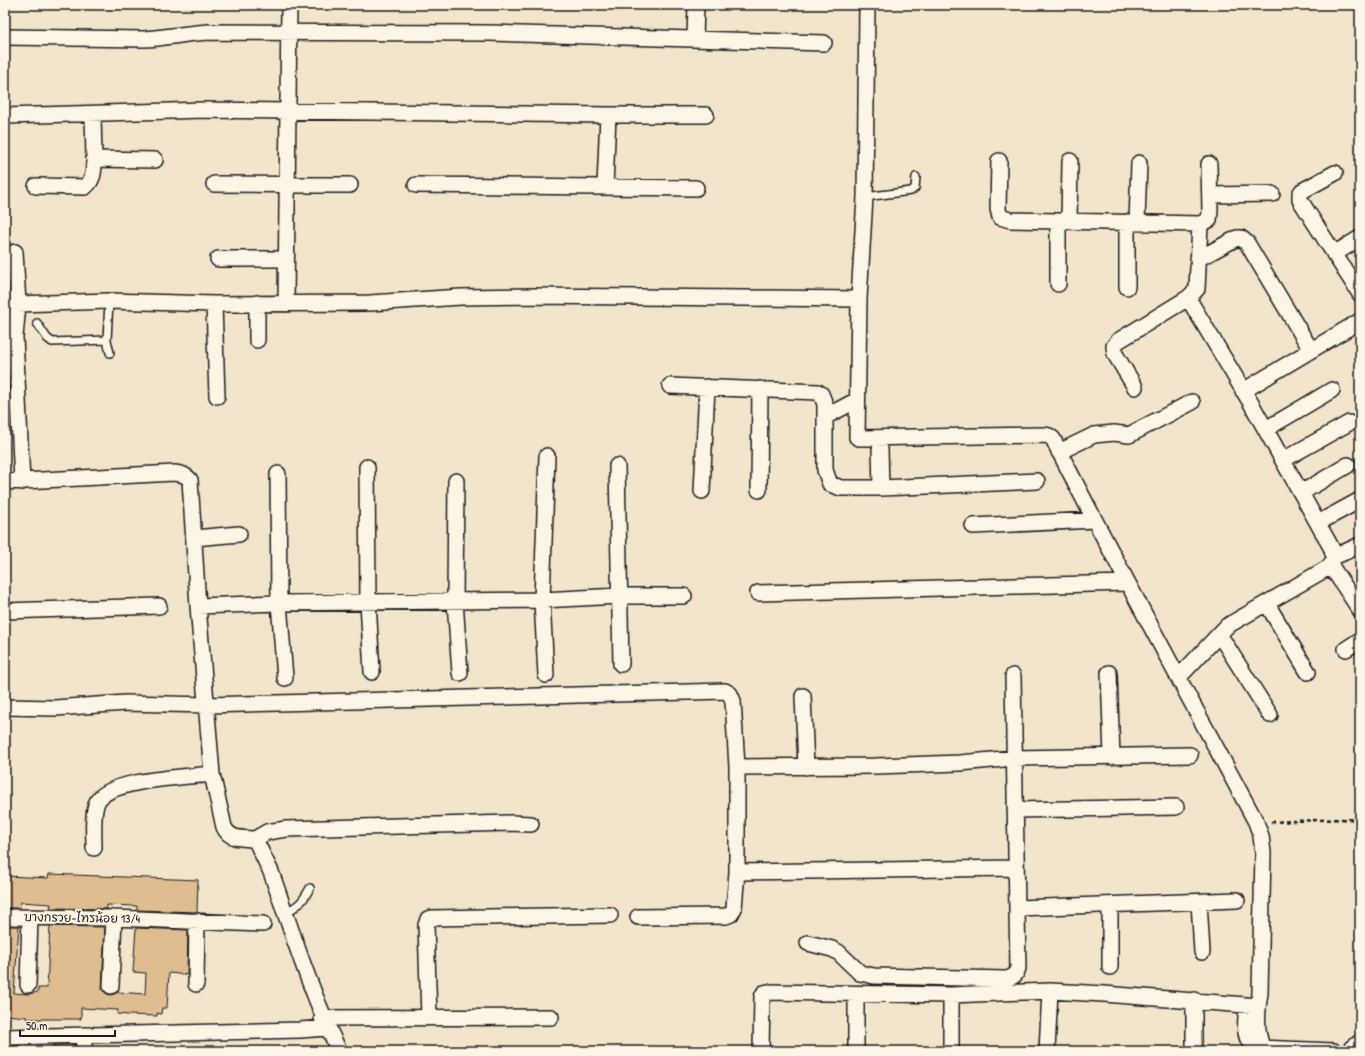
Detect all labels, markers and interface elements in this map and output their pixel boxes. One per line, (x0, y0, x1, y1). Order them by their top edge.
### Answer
street label: บางกรวย-ไทรน้อย 13/4 (24, 908, 141, 927)
scale bar (20, 1012, 115, 1038)
text: 50 m (26, 1017, 47, 1034)

